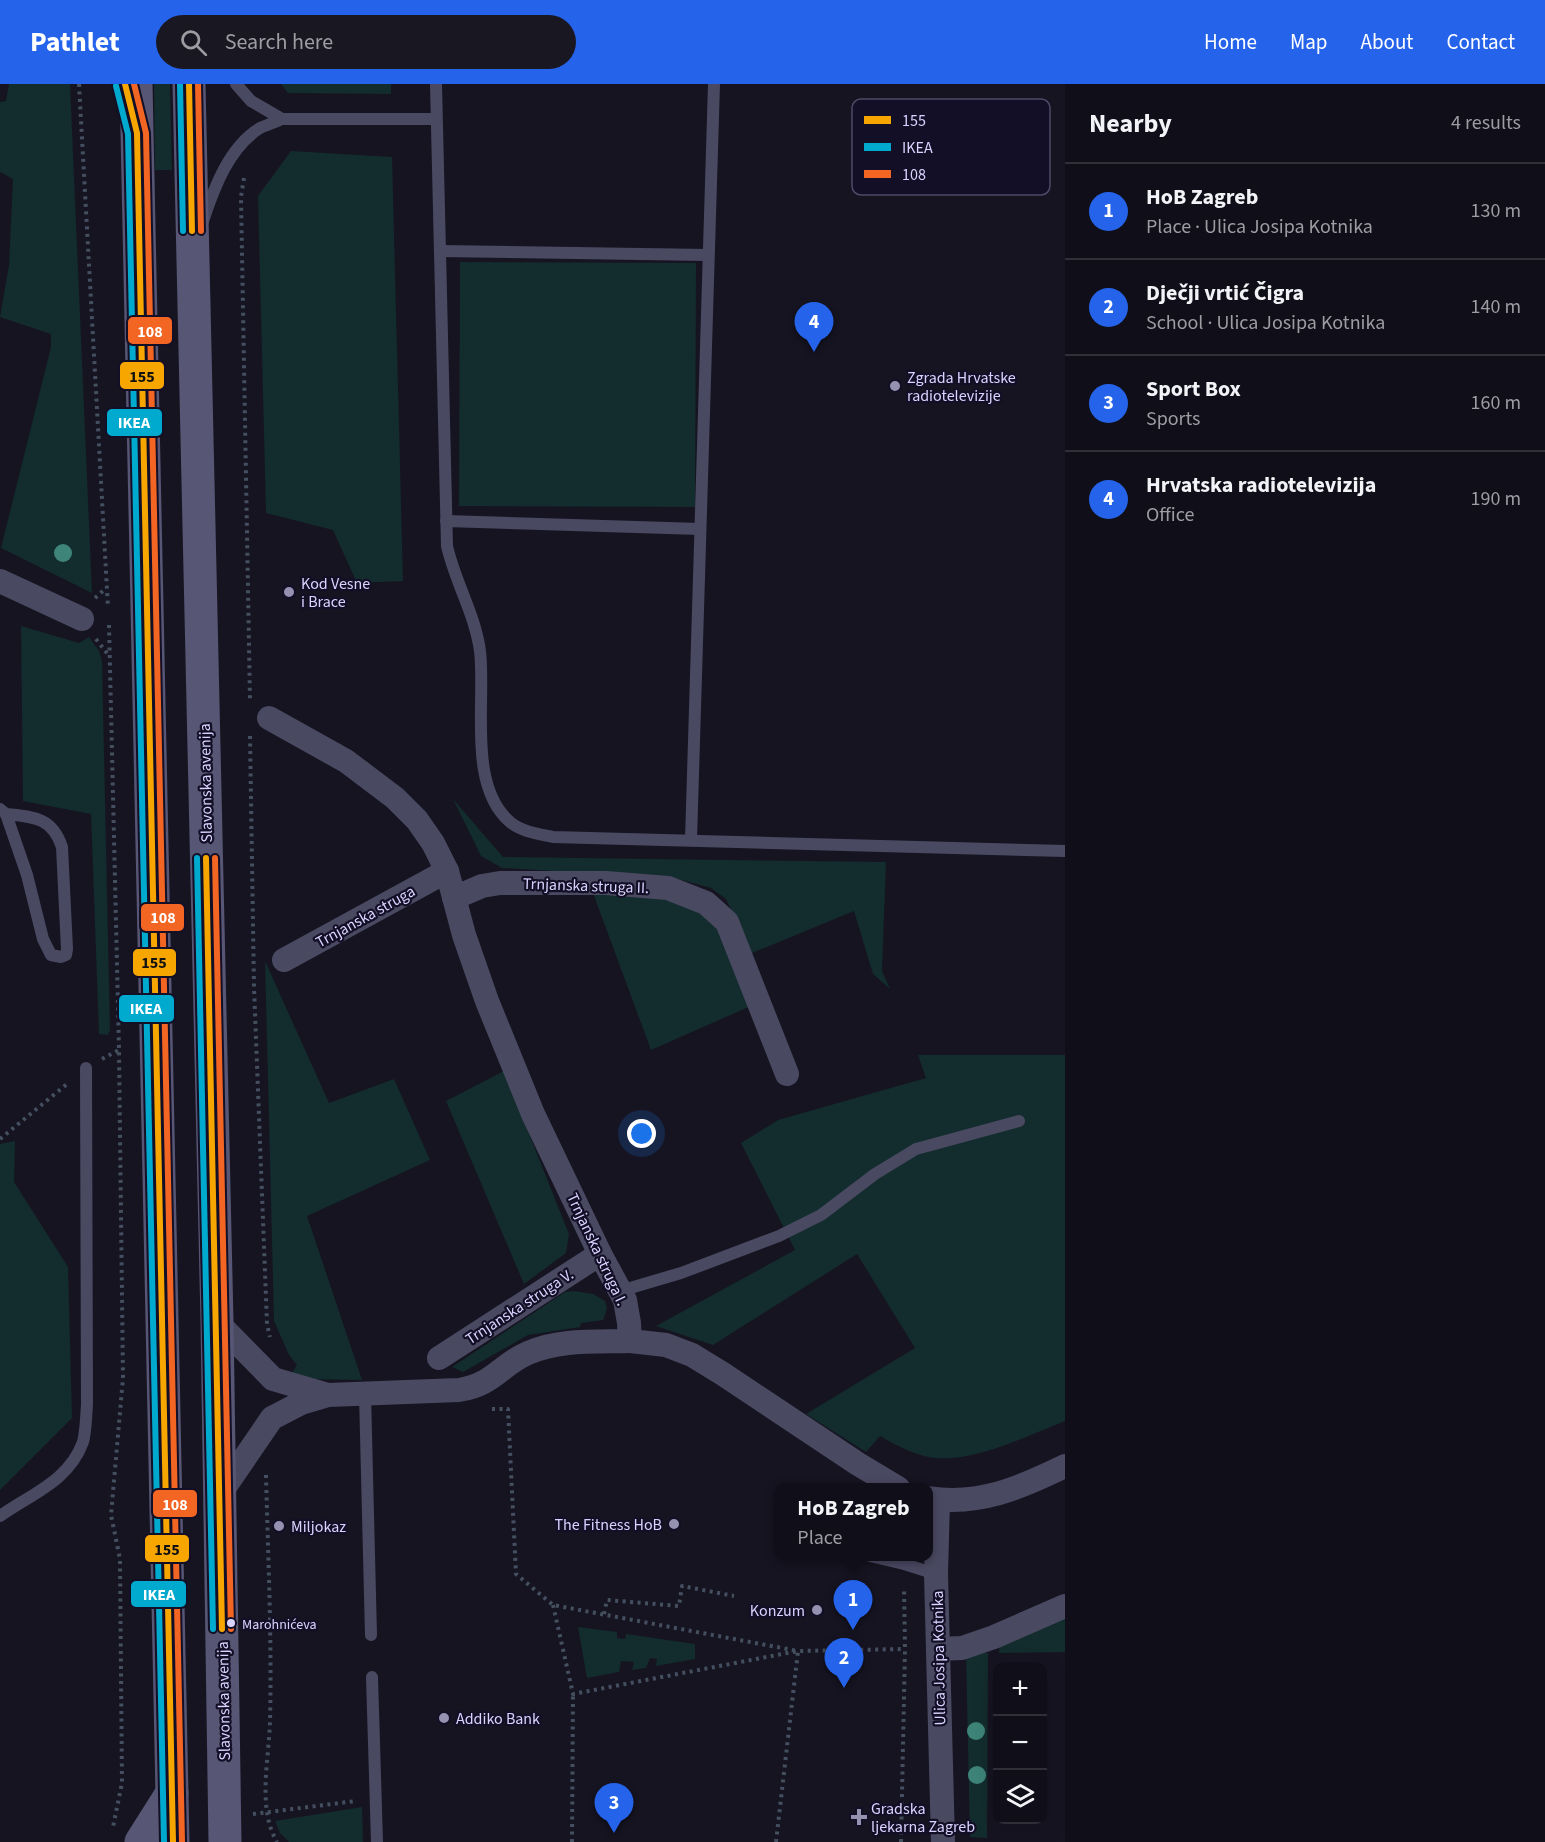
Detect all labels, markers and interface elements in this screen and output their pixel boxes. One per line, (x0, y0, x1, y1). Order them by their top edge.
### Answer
search box (156, 15, 576, 69)
text: Pathlet (30, 22, 120, 62)
icon: search (177, 26, 210, 59)
text: Search here (225, 26, 333, 58)
text: Home (1204, 27, 1257, 57)
text: Map (1290, 27, 1328, 57)
text: About (1361, 27, 1413, 57)
text: Contact (1446, 27, 1515, 57)
legend (852, 99, 1050, 195)
text: Nearby (1089, 105, 1172, 142)
text: 4 results (1451, 109, 1521, 137)
text: 155 (902, 110, 926, 132)
text: IKEA (902, 137, 933, 159)
text: 108 (902, 164, 926, 186)
text: HoB Zagreb (1146, 181, 1258, 213)
text: 1 (1103, 197, 1114, 225)
text: 130 m (1471, 197, 1521, 225)
text: Place · Ulica Josipa Kotnika (1146, 213, 1373, 241)
text: Dječji vrtić Čigra (1146, 277, 1304, 309)
text: 2 (1103, 293, 1114, 321)
text: 140 m (1471, 293, 1521, 321)
pin: 4 (794, 302, 834, 352)
text: School · Ulica Josipa Kotnika (1146, 309, 1385, 337)
line badge: 108 (127, 316, 173, 345)
text: 108 (137, 321, 163, 343)
line badge: 155 (119, 361, 165, 390)
text: 155 (129, 366, 155, 388)
place label: Zgrada Hrvatske radiotelevizije (907, 367, 1016, 407)
text: Sport Box (1146, 373, 1241, 405)
marker: Zgrada Hrvatske radiotelevizije (888, 379, 902, 393)
text: 3 (1103, 389, 1114, 417)
text: 160 m (1471, 389, 1521, 417)
text: Sports (1146, 405, 1201, 433)
line badge: IKEA (106, 408, 163, 437)
text: IKEA (118, 412, 151, 434)
text: Hrvatska radiotelevizija (1146, 469, 1376, 501)
text: 4 (1103, 485, 1114, 513)
text: 190 m (1471, 485, 1521, 513)
text: Office (1146, 501, 1194, 529)
place label: Kod Vesne i Brace (301, 573, 370, 613)
marker: Kod Vesne i Brace (282, 585, 296, 599)
street label: Slavonska avenija (194, 723, 218, 843)
street label: Trnjanska struga II. (523, 873, 649, 899)
street label: Trnjanska struga (312, 880, 419, 953)
line badge: 108 (140, 903, 185, 932)
text: 108 (150, 907, 176, 929)
line badge: 155 (132, 948, 177, 977)
text: 155 (141, 952, 167, 974)
line badge: IKEA (118, 994, 175, 1023)
text: IKEA (130, 998, 163, 1020)
your location (627, 1119, 656, 1148)
street label: Trnjanska struga I. (561, 1190, 633, 1309)
street label: Trnjanska struga V. (461, 1264, 578, 1350)
popup (774, 1483, 933, 1561)
line badge: 108 (152, 1489, 198, 1518)
text: HoB Zagreb (797, 1492, 910, 1524)
text: 108 (162, 1494, 188, 1516)
place label: The Fitness HoB (555, 1514, 662, 1536)
place label: Miljokaz (291, 1516, 346, 1538)
marker: The Fitness HoB (667, 1517, 681, 1531)
marker: Miljokaz (272, 1519, 286, 1533)
text: Place (797, 1524, 842, 1552)
line badge: 155 (144, 1534, 190, 1563)
text: 155 (154, 1539, 180, 1561)
line badge: IKEA (130, 1580, 187, 1608)
pin: 1 (834, 1580, 872, 1630)
text: IKEA (143, 1584, 176, 1606)
street label: Ulica Josipa Kotnika (927, 1590, 951, 1726)
place label: Konzum (750, 1600, 805, 1622)
marker: Konzum (810, 1603, 824, 1617)
place label: Marohnićeva (242, 1615, 317, 1635)
marker: Marohnićeva (225, 1617, 237, 1629)
pin: 2 (824, 1638, 864, 1688)
street label: Slavonska avenija (212, 1641, 236, 1761)
map controls (993, 1662, 1047, 1824)
button: + (993, 1662, 1047, 1716)
place label: Addiko Bank (456, 1708, 540, 1730)
marker: Addiko Bank (437, 1711, 451, 1725)
button: − (993, 1716, 1047, 1770)
button: layers (993, 1770, 1047, 1824)
pin: 3 (594, 1784, 634, 1833)
place label: Gradska ljekarna Zagreb (871, 1798, 975, 1838)
marker: Gradska ljekarna Zagreb (852, 1810, 866, 1824)

